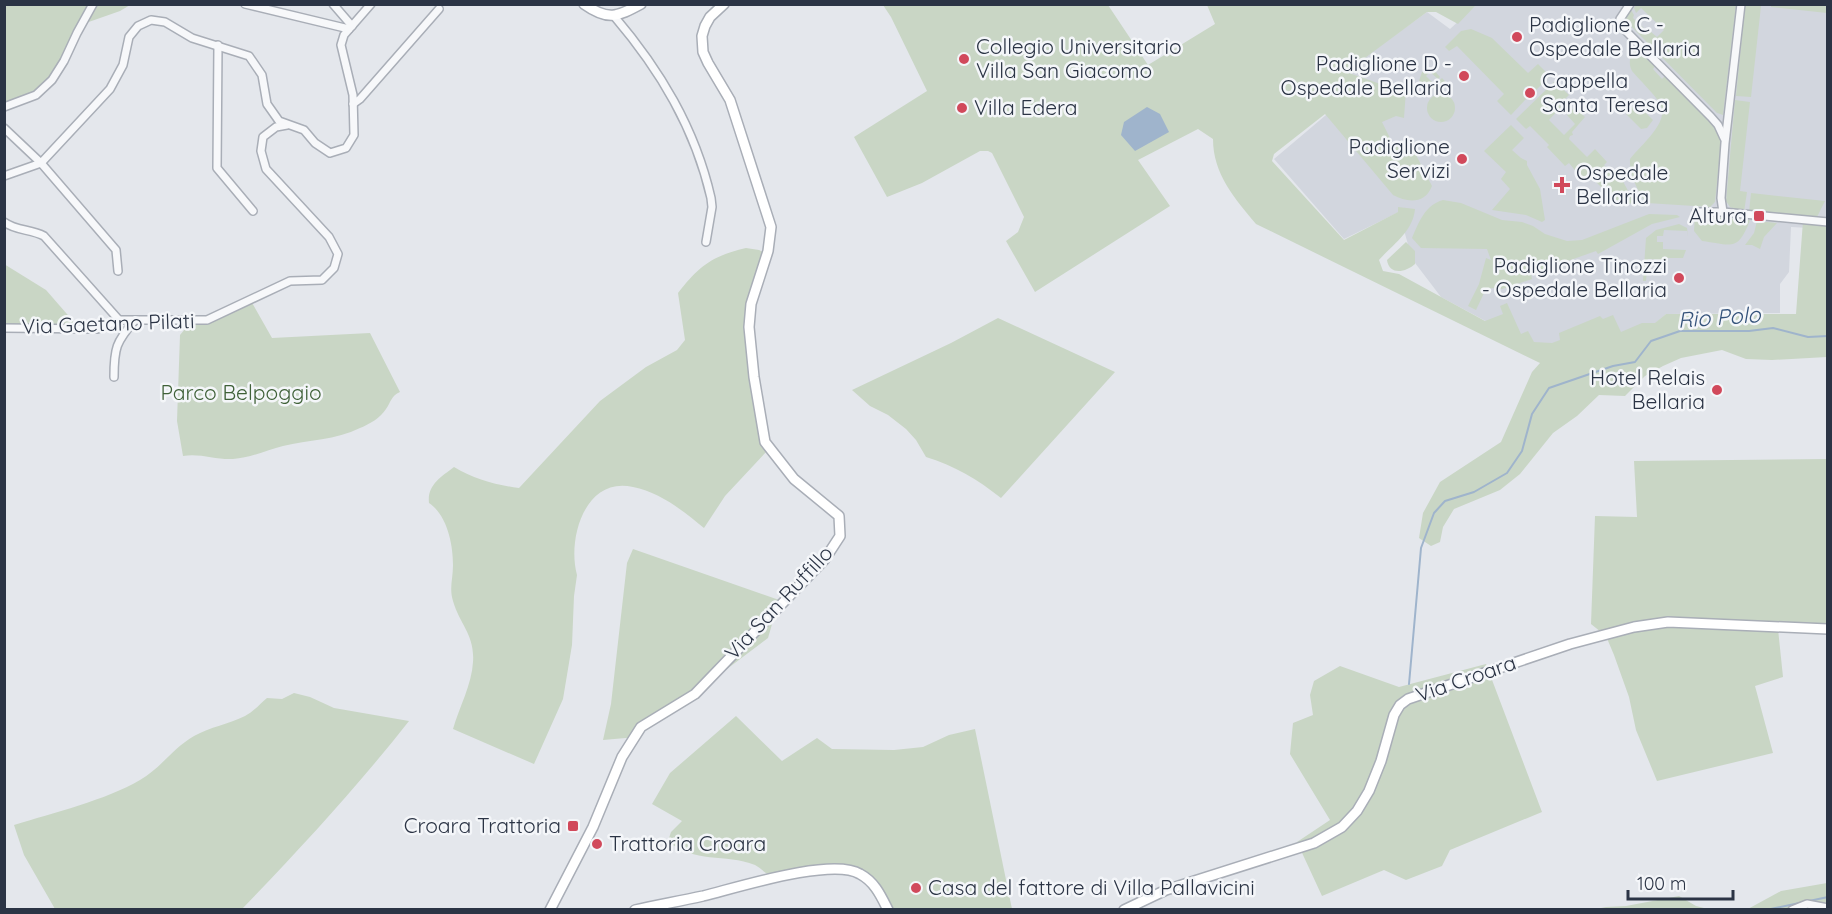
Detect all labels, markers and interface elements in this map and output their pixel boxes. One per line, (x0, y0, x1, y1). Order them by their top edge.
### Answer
place label: Padiglione C - Ospedale Bellaria (1529, 11, 1700, 61)
marker: Padiglione C - Ospedale Bellaria (1510, 30, 1524, 44)
place label: Collegio Universitario Villa San Giacomo (976, 33, 1182, 83)
place label: Padiglione D - Ospedale Bellaria (1281, 50, 1452, 100)
marker: Collegio Universitario Villa San Giacomo (957, 52, 971, 66)
place label: Cappella Santa Teresa (1542, 67, 1669, 117)
marker: Padiglione D - Ospedale Bellaria (1457, 69, 1471, 83)
marker: Cappella Santa Teresa (1523, 86, 1537, 100)
place label: Villa Edera (974, 94, 1078, 120)
marker: Villa Edera (955, 101, 969, 115)
place label: Padiglione Servizi (1349, 133, 1450, 183)
marker: Padiglione Servizi (1455, 152, 1469, 166)
place label: Ospedale Bellaria (1576, 159, 1668, 209)
marker: Ospedale Bellaria (1553, 176, 1571, 194)
place label: Altura (1689, 202, 1747, 228)
marker: Altura (1752, 209, 1766, 223)
place label: Padiglione Tinozzi - Ospedale Bellaria (1482, 252, 1667, 302)
marker: Padiglione Tinozzi - Ospedale Bellaria (1672, 271, 1686, 285)
water label: Rio Polo (1677, 300, 1763, 334)
street label: Via Gaetano Pilati (21, 307, 195, 339)
place label: Hotel Relais Bellaria (1590, 364, 1705, 414)
park label: Parco Belpoggio (160, 379, 322, 405)
marker: Hotel Relais Bellaria (1710, 383, 1724, 397)
street label: Via San Ruffillo (719, 540, 838, 665)
street label: Via Croara (1412, 649, 1519, 707)
place label: Croara Trattoria (404, 812, 561, 838)
marker: Croara Trattoria (566, 819, 580, 833)
place label: Trattoria Croara (609, 830, 766, 856)
marker: Trattoria Croara (590, 837, 604, 851)
scale bar (1628, 863, 1733, 901)
text: 100 m (1637, 872, 1686, 895)
place label: Casa del fattore di Villa Pallavicini (928, 874, 1255, 900)
marker: Casa del fattore di Villa Pallavicini (909, 881, 923, 895)

